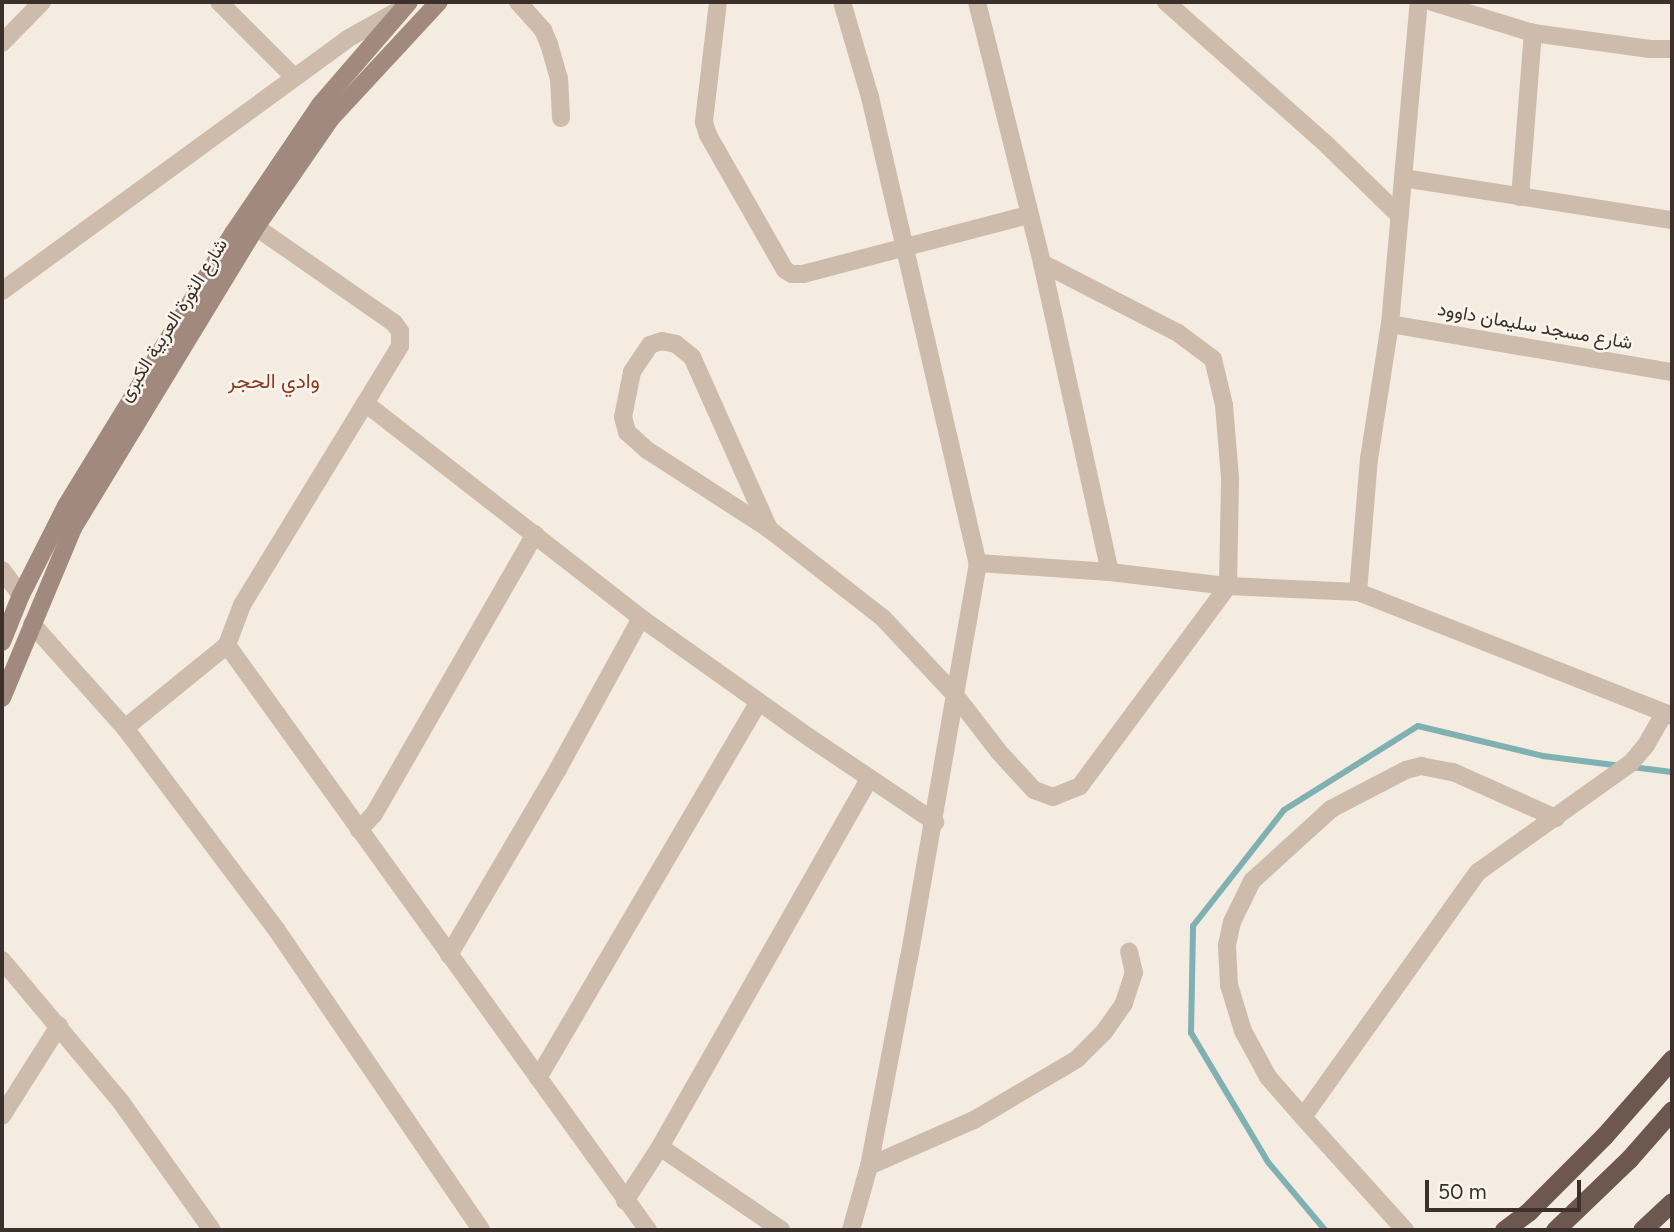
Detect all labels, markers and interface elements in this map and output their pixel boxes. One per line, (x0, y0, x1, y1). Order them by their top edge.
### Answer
street label: شارع الثورة العربية الكبرى (113, 234, 233, 406)
street label: شارع مسجد سليمان داوود (1436, 298, 1634, 354)
district label: وادي الحجر (228, 368, 320, 394)
scale bar (1429, 1166, 1585, 1210)
text: 50 m (1438, 1179, 1487, 1204)

